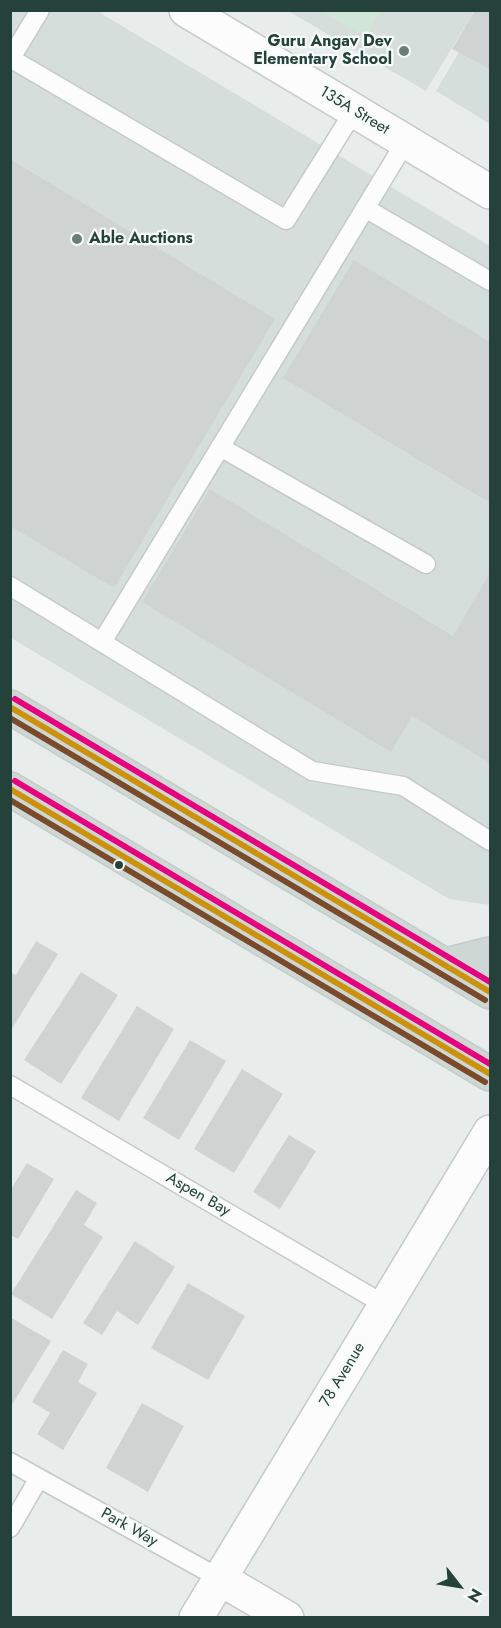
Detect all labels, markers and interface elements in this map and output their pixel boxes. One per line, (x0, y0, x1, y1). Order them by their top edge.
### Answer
place label: Guru Angav Dev Elementary School (253, 32, 392, 70)
marker: Guru Angav Dev Elementary School (397, 44, 411, 58)
street label: 135A Street (315, 83, 393, 139)
place label: Able Auctions (89, 229, 193, 249)
marker: Able Auctions (70, 232, 84, 246)
unlabelled marker (113, 859, 125, 871)
street label: Aspen Bay (162, 1169, 234, 1221)
street label: 78 Avenue (316, 1339, 370, 1411)
street label: Park Way (97, 1505, 161, 1551)
north arrow (429, 1556, 489, 1616)
text: N (462, 1584, 488, 1607)

